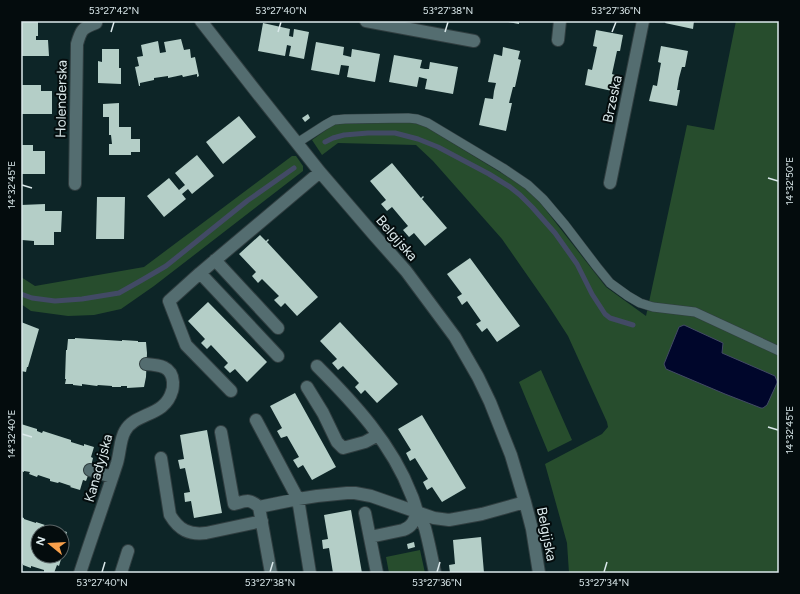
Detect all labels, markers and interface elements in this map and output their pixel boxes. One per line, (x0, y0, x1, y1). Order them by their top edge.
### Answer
text: 53°27'42"N (89, 4, 139, 17)
text: 53°27'40"N (255, 4, 307, 17)
text: 53°27'38"N (423, 4, 473, 17)
text: 53°27'36"N (591, 4, 641, 17)
street label: Holenderska (52, 60, 71, 138)
street label: Brzeska (599, 74, 626, 124)
text: 14°32'50"E (783, 157, 796, 205)
text: 14°32'45"E (5, 161, 18, 209)
street label: Belgijska (372, 212, 421, 265)
text: 14°32'45"E (783, 406, 796, 454)
text: 14°32'40"E (5, 410, 18, 458)
street label: Kanadyjska (81, 432, 116, 504)
street label: Belgijska (533, 506, 560, 563)
north arrow (30, 524, 70, 564)
text: N (33, 535, 48, 547)
text: 53°27'40"N (76, 576, 128, 589)
text: 53°27'38"N (245, 576, 295, 589)
text: 53°27'36"N (412, 576, 462, 589)
text: 53°27'34"N (579, 576, 629, 589)

